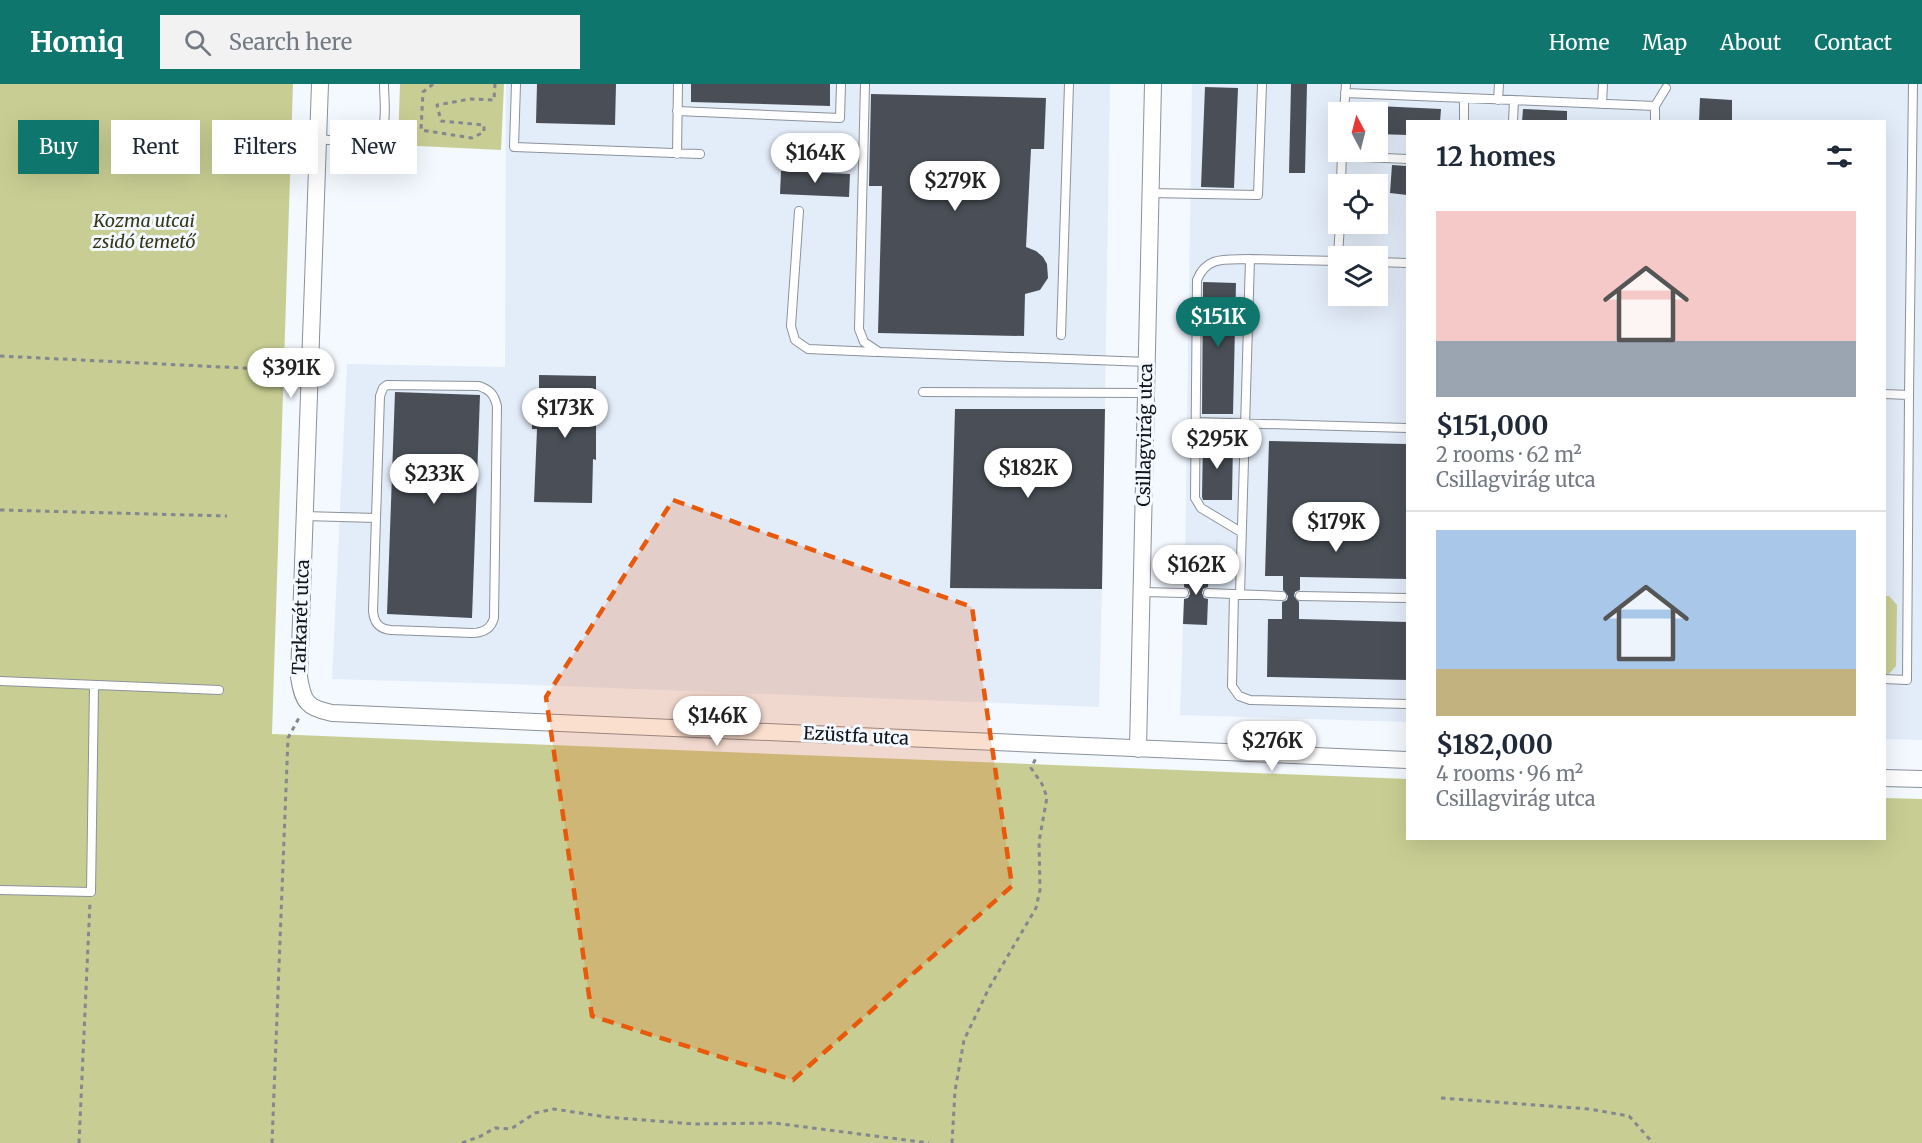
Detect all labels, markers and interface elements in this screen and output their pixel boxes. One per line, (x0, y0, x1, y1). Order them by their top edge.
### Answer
search box (160, 15, 580, 69)
text: Homiq (30, 24, 124, 60)
icon: search (181, 26, 214, 59)
text: Search here (229, 28, 352, 56)
text: Home (1549, 29, 1609, 56)
text: Map (1642, 29, 1687, 56)
text: About (1720, 29, 1781, 56)
text: Contact (1814, 29, 1892, 56)
north arrow (1328, 102, 1388, 162)
map controls (1328, 102, 1388, 306)
chip: Buy (18, 120, 99, 174)
chip: Rent (111, 120, 200, 174)
chip: Filters (212, 120, 318, 174)
chip: New (330, 120, 417, 174)
pin: $164K (773, 133, 857, 184)
text: $164K (785, 140, 845, 165)
text: 12 homes (1436, 140, 1556, 173)
icon: filters (1823, 140, 1856, 173)
pin: $279K (913, 161, 997, 212)
text: $279K (924, 168, 986, 193)
button: locate (1328, 174, 1388, 234)
park label: Kozma utcai zsidó temető (91, 209, 197, 253)
button: layers (1328, 246, 1388, 306)
icon: home (1592, 250, 1700, 358)
pin: $151K (1176, 297, 1260, 348)
text: $151K (1190, 304, 1246, 329)
pin: $391K (249, 348, 333, 399)
text: $391K (261, 355, 321, 380)
street label: Csillagvirág utca (1132, 363, 1157, 507)
pin: $173K (523, 388, 607, 439)
text: $173K (536, 395, 594, 420)
text: $151,000 (1436, 409, 1549, 442)
pin: $295K (1175, 419, 1259, 470)
text: $295K (1186, 426, 1248, 451)
text: 2 rooms · 62 m² (1436, 442, 1582, 467)
pin: $182K (986, 448, 1070, 499)
pin: $233K (392, 454, 476, 505)
text: $182K (998, 455, 1058, 480)
text: $233K (404, 461, 464, 486)
text: Csillagvirág utca (1436, 467, 1595, 492)
pin: $179K (1294, 502, 1378, 553)
text: $179K (1306, 509, 1366, 534)
pin: $162K (1154, 545, 1238, 596)
text: $162K (1166, 552, 1226, 577)
street label: Tarkarét utca (287, 559, 314, 675)
icon: home (1592, 569, 1700, 677)
pin: $146K (675, 696, 759, 747)
text: $146K (687, 703, 747, 728)
street label: Ezüstfa utca (802, 721, 910, 750)
pin: $276K (1230, 721, 1314, 772)
text: $276K (1241, 728, 1303, 753)
text: $182,000 (1436, 728, 1553, 761)
text: 4 rooms · 96 m² (1436, 761, 1583, 786)
text: Csillagvirág utca (1436, 786, 1595, 811)

